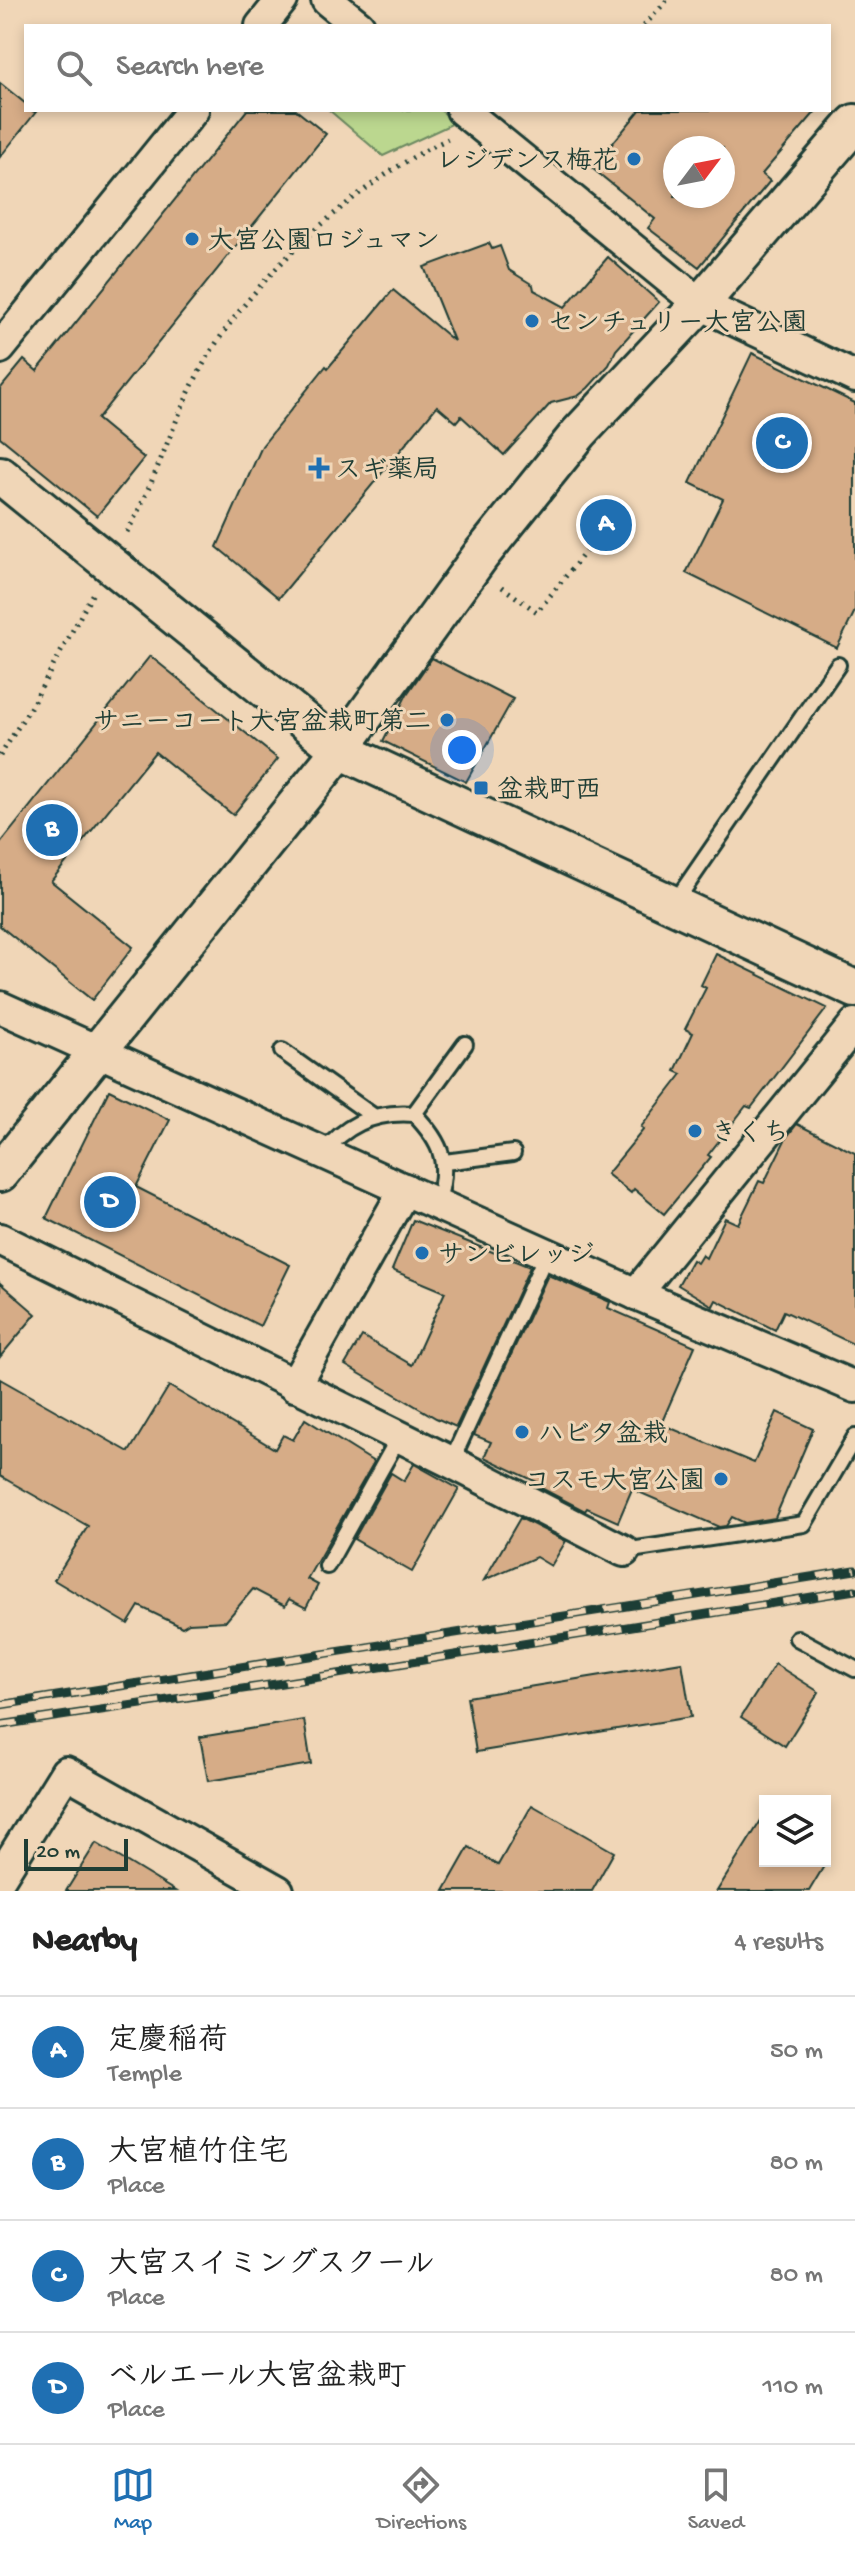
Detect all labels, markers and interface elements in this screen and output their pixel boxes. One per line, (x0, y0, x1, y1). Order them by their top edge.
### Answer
search box (24, 24, 831, 112)
icon: search (52, 46, 96, 90)
text: Search here (116, 51, 264, 86)
north arrow (663, 136, 735, 208)
place label: レジデンス梅花 (436, 147, 618, 179)
marker: レジデンス梅花 (625, 150, 643, 168)
place label: 大宮公園ロジュマン (208, 226, 440, 259)
marker: 大宮公園ロジュマン (183, 230, 201, 248)
place label: センチュリー大宮公園 (548, 308, 807, 341)
marker: センチュリー大宮公園 (523, 312, 541, 330)
pin: C (756, 413, 808, 473)
place label: スギ薬局 (335, 455, 439, 488)
marker: スギ薬局 (310, 459, 328, 477)
pin: A (580, 495, 632, 555)
place label: サニーコート大宮盆栽町第二 (93, 707, 431, 740)
marker: サニーコート大宮盆栽町第二 (438, 711, 456, 729)
your location (442, 730, 482, 770)
place label: 盆栽町西 (497, 775, 601, 808)
marker: 盆栽町西 (472, 779, 490, 797)
pin: B (26, 800, 78, 860)
place label: きくち (711, 1119, 789, 1151)
marker: きくち (686, 1122, 704, 1140)
pin: D (84, 1172, 136, 1232)
place label: サンビレッジ (438, 1242, 594, 1273)
marker: サンビレッジ (413, 1244, 431, 1262)
place label: ハビタ盆栽 (538, 1419, 668, 1452)
marker: ハビタ盆栽 (513, 1423, 531, 1441)
place label: コスモ大宮公園 (524, 1466, 705, 1499)
marker: コスモ大宮公園 (712, 1470, 730, 1488)
map controls (759, 1795, 831, 1867)
button: layers (759, 1795, 831, 1867)
scale bar (24, 1835, 128, 1871)
text: 20 m (36, 1840, 80, 1866)
text: Nearby (32, 1923, 137, 1963)
text: 4 results (734, 1928, 823, 1959)
text: 定慶稲荷 (108, 2025, 228, 2060)
text: A (50, 2037, 66, 2068)
text: 50 m (770, 2037, 823, 2068)
text: Temple (108, 2060, 182, 2091)
text: 大宮植竹住宅 (108, 2137, 288, 2172)
text: B (51, 2149, 65, 2180)
text: 80 m (769, 2149, 823, 2180)
text: Place (108, 2172, 165, 2203)
text: 大宮スイミングスクール (108, 2249, 435, 2284)
text: C (51, 2261, 65, 2292)
text: 80 m (769, 2261, 823, 2292)
text: Place (108, 2284, 165, 2315)
text: ベルエール大宮盆栽町 (108, 2361, 406, 2396)
text: D (50, 2373, 66, 2404)
text: 110 m (763, 2373, 823, 2404)
text: Place (108, 2396, 165, 2427)
tab: Map (111, 2463, 155, 2537)
tab: Directions (377, 2463, 466, 2537)
tab: Saved (688, 2463, 744, 2537)

